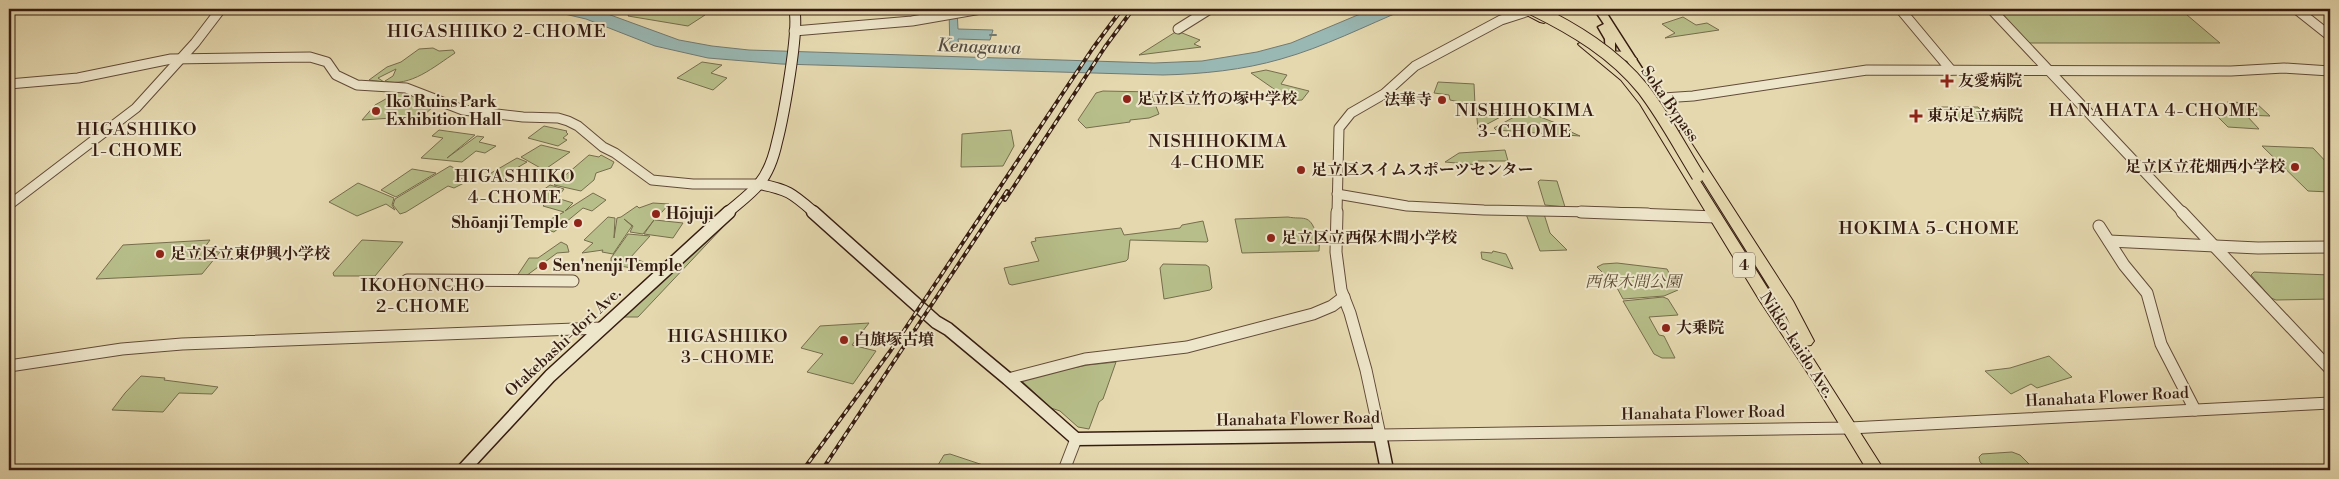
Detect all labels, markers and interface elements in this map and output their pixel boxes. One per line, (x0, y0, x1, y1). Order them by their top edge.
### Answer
district label: HIGASHIIKO 2-CHOME (387, 20, 607, 43)
water label: Kenagawa (937, 34, 1022, 60)
street label: Soka Bypass (1636, 62, 1704, 146)
place label: 友愛病院 (1958, 71, 2022, 91)
marker: 友愛病院 (1940, 74, 1954, 88)
place label: 足立区立竹の塚中学校 (1137, 89, 1298, 109)
place label: 法華寺 (1384, 90, 1432, 110)
place label: Ikō Ruins Park Exhibition Hall (386, 92, 502, 130)
marker: 足立区立竹の塚中学校 (1121, 93, 1133, 105)
marker: 法華寺 (1436, 94, 1448, 106)
district label: NISHIHOKIMA 3-CHOME (1455, 99, 1595, 143)
district label: HANAHATA 4-CHOME (2049, 99, 2259, 122)
marker: Ikō Ruins Park Exhibition Hall (370, 105, 382, 117)
place label: 東京足立病院 (1927, 106, 2023, 126)
marker: 東京足立病院 (1909, 109, 1923, 123)
district label: HIGASHIIKO 1-CHOME (76, 118, 198, 162)
district label: NISHIHOKIMA 4-CHOME (1148, 130, 1288, 174)
place label: 足立区立花畑西小学校 (2125, 157, 2286, 177)
place label: 足立区スイムスポーツセンター (1311, 160, 1533, 180)
marker: 足立区立花畑西小学校 (2289, 161, 2301, 173)
marker: 足立区スイムスポーツセンター (1295, 164, 1307, 176)
district label: HIGASHIIKO 4-CHOME (454, 165, 576, 209)
place label: Hōjuji (666, 204, 714, 224)
marker: Hōjuji (650, 208, 662, 220)
place label: Shōanji Temple (451, 213, 568, 233)
marker: Shōanji Temple (572, 217, 584, 229)
district label: HOKIMA 5-CHOME (1838, 217, 2020, 240)
place label: 足立区立西保木間小学校 (1281, 228, 1458, 248)
marker: 足立区立西保木間小学校 (1265, 232, 1277, 244)
place label: 足立区立東伊興小学校 (170, 244, 331, 264)
marker: 足立区立東伊興小学校 (154, 248, 166, 260)
road number: 4 (1733, 252, 1755, 278)
place label: Sen'nenji Temple (553, 256, 683, 276)
marker: Sen'nenji Temple (537, 260, 549, 272)
park label: 西保木間公園 (1585, 272, 1684, 292)
district label: IKOHONCHO 2-CHOME (361, 274, 485, 318)
street label: Otakebashi-dori Ave. (501, 283, 625, 401)
street label: Nikko-kaido Ave. (1755, 288, 1839, 402)
place label: 大乗院 (1676, 318, 1724, 338)
marker: 大乗院 (1660, 322, 1672, 334)
district label: HIGASHIIKO 3-CHOME (667, 325, 789, 369)
place label: 白旗塚古墳 (854, 330, 934, 350)
marker: 白旗塚古墳 (838, 334, 850, 346)
street label: Hanahata Flower Road (2025, 383, 2189, 411)
street label: Hanahata Flower Road (1621, 402, 1785, 424)
street label: Hanahata Flower Road (1216, 408, 1380, 430)

